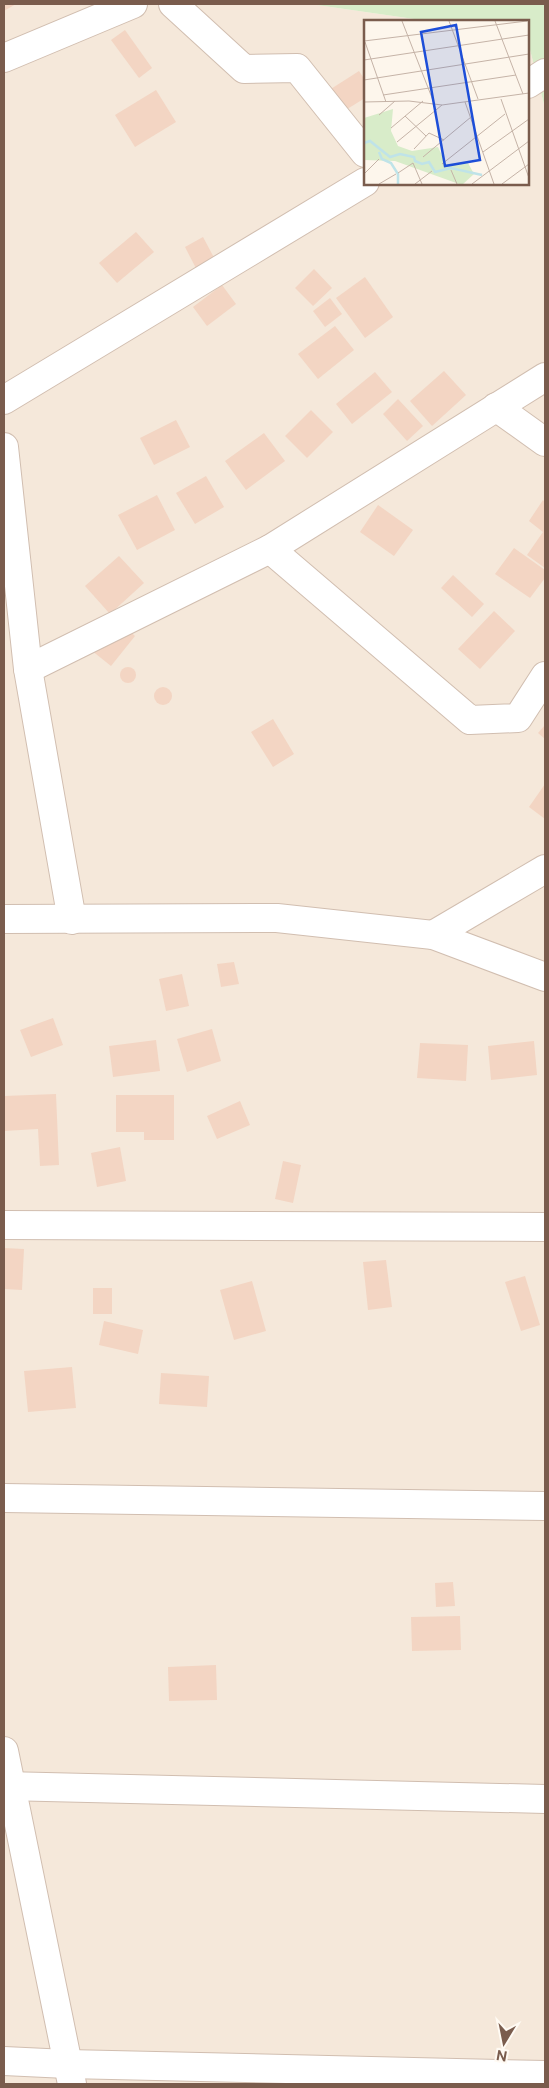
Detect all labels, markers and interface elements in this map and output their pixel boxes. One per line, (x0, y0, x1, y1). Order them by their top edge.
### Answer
inset map (364, 20, 529, 185)
north arrow (479, 2018, 529, 2068)
text: N (495, 2047, 509, 2065)

